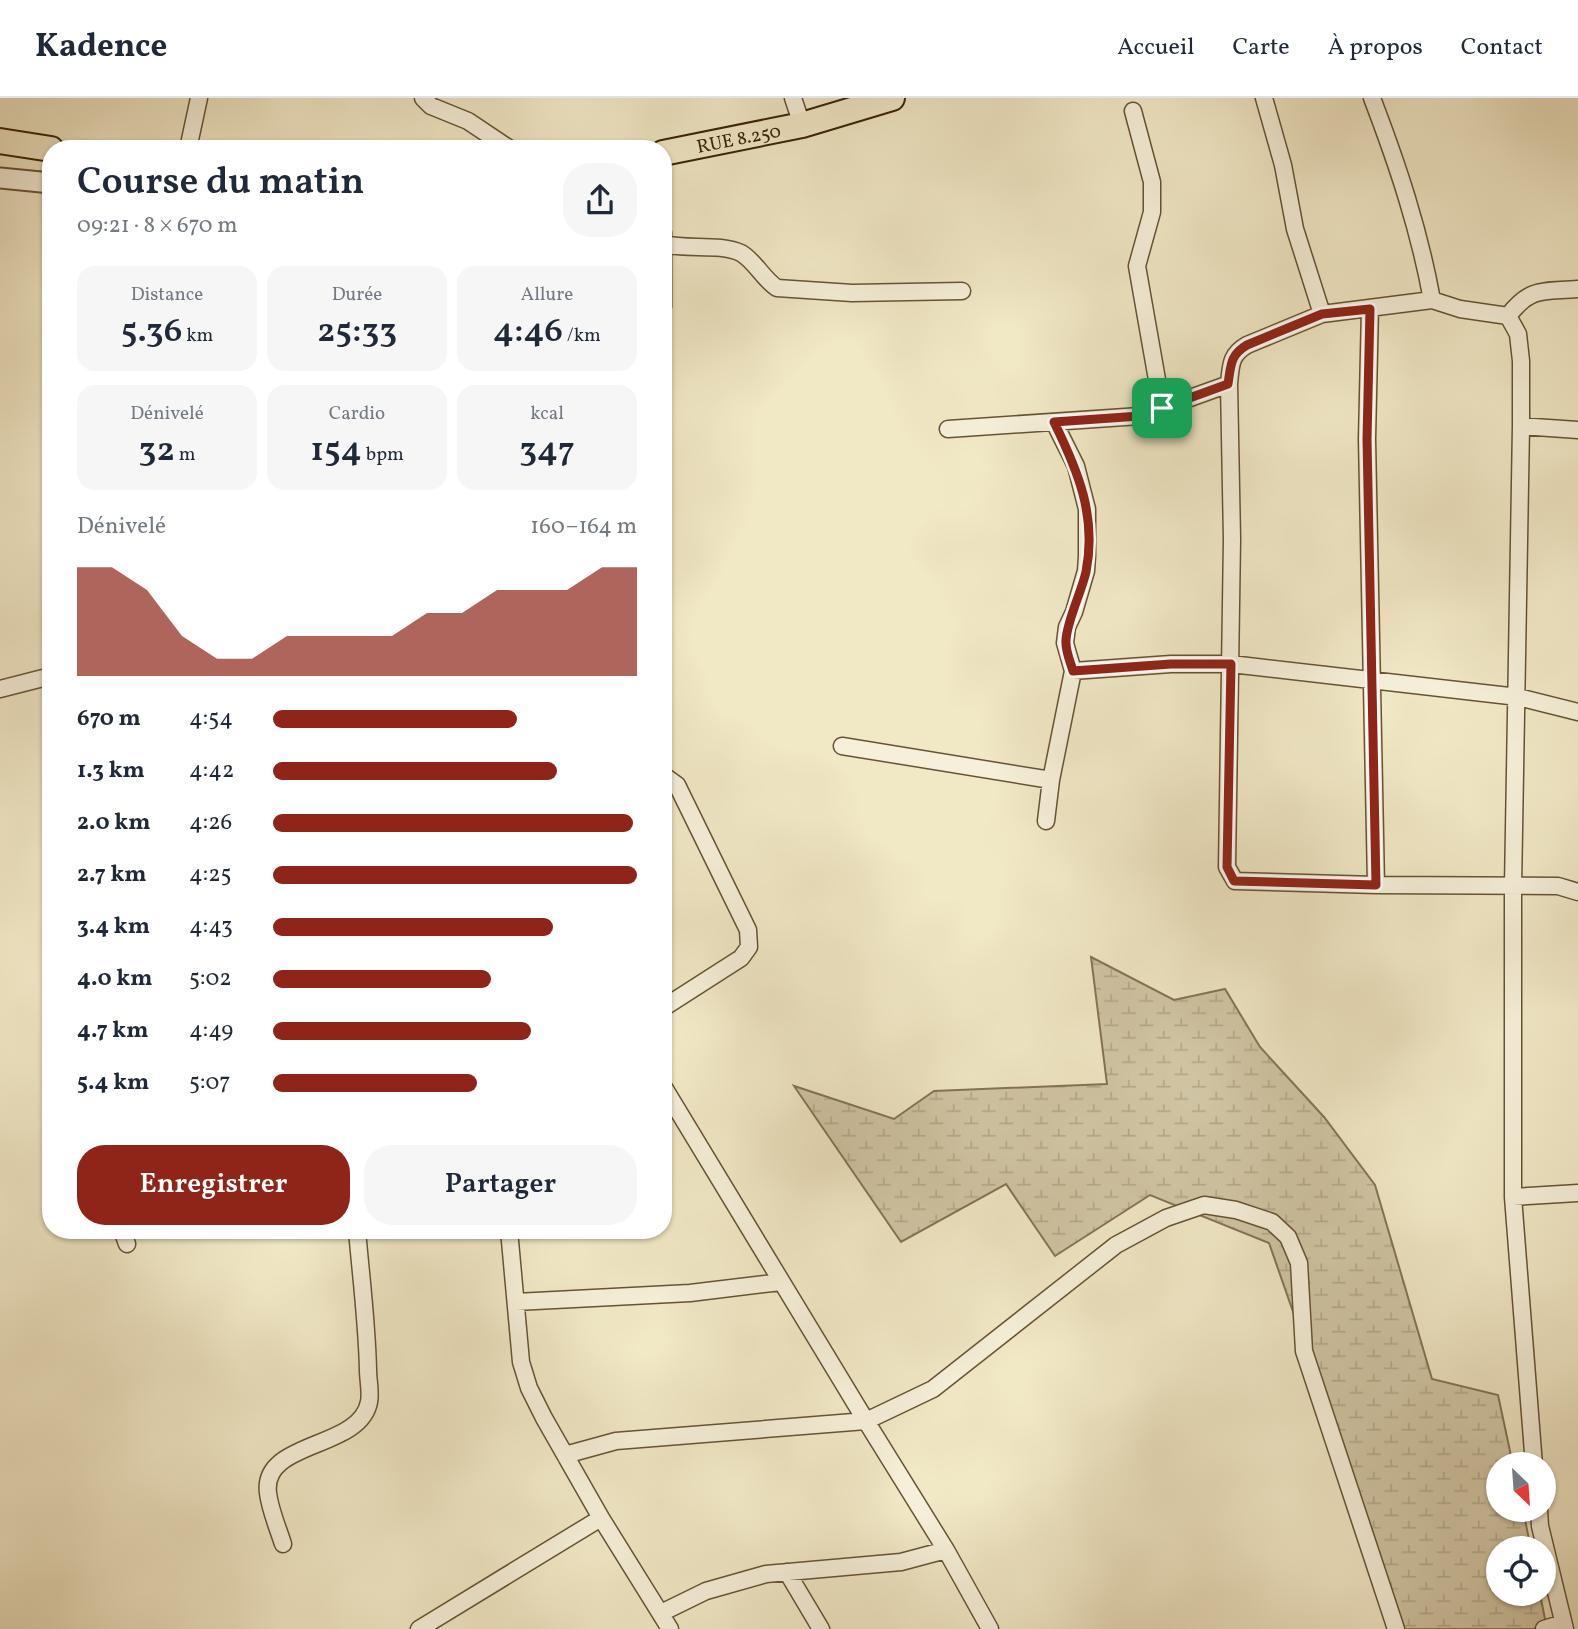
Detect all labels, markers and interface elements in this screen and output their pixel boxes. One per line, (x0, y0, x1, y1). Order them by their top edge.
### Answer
text: Kadence (35, 25, 167, 71)
text: Accueil (1117, 31, 1194, 65)
text: Carte (1232, 31, 1290, 65)
text: À propos (1328, 31, 1423, 65)
text: Contact (1461, 31, 1543, 65)
street label: RUE 8.250 (694, 119, 783, 161)
text: Course du matin (77, 157, 364, 210)
button: share (563, 163, 637, 237)
text: 09:21 · 8 × 670 m (77, 210, 238, 242)
text: Distance (131, 282, 203, 308)
text: Durée (332, 282, 382, 308)
text: Allure (521, 282, 573, 308)
text: 5.36 (121, 308, 182, 356)
text: 25:33 (317, 308, 397, 356)
text: 4:46 (493, 308, 563, 356)
text: km (182, 323, 213, 349)
text: /km (563, 323, 601, 349)
pin (1132, 378, 1192, 438)
icon: arrive (1143, 389, 1181, 427)
text: Dénivelé (130, 401, 204, 427)
text: Cardio (329, 401, 385, 427)
text: kcal (530, 401, 564, 427)
text: 32 (139, 427, 175, 475)
text: 154 (310, 427, 362, 475)
text: 347 (519, 427, 575, 475)
text: m (175, 442, 195, 468)
text: bpm (362, 442, 404, 468)
text: Dénivelé (77, 511, 166, 543)
text: 160–164 m (530, 511, 637, 543)
text: 670 m (77, 703, 141, 735)
text: 4:54 (189, 703, 233, 735)
text: 1.3 km (77, 755, 145, 787)
text: 4:42 (189, 755, 234, 787)
text: 2.0 km (77, 807, 150, 839)
text: 4:26 (189, 807, 232, 839)
text: 2.7 km (77, 859, 147, 891)
text: 4:25 (189, 859, 232, 891)
text: 3.4 km (77, 911, 150, 943)
text: 4:43 (189, 911, 233, 943)
text: 4.0 km (77, 963, 152, 995)
text: 5:02 (189, 963, 232, 995)
text: 4.7 km (77, 1015, 149, 1047)
text: 4:49 (189, 1015, 233, 1047)
text: 5.4 km (77, 1067, 149, 1099)
text: 5:07 (189, 1067, 230, 1099)
button: Enregistrer (77, 1145, 350, 1225)
button: Partager (364, 1145, 637, 1225)
north arrow (1486, 1452, 1556, 1522)
map controls (1486, 1452, 1556, 1606)
button: locate (1486, 1536, 1556, 1606)

